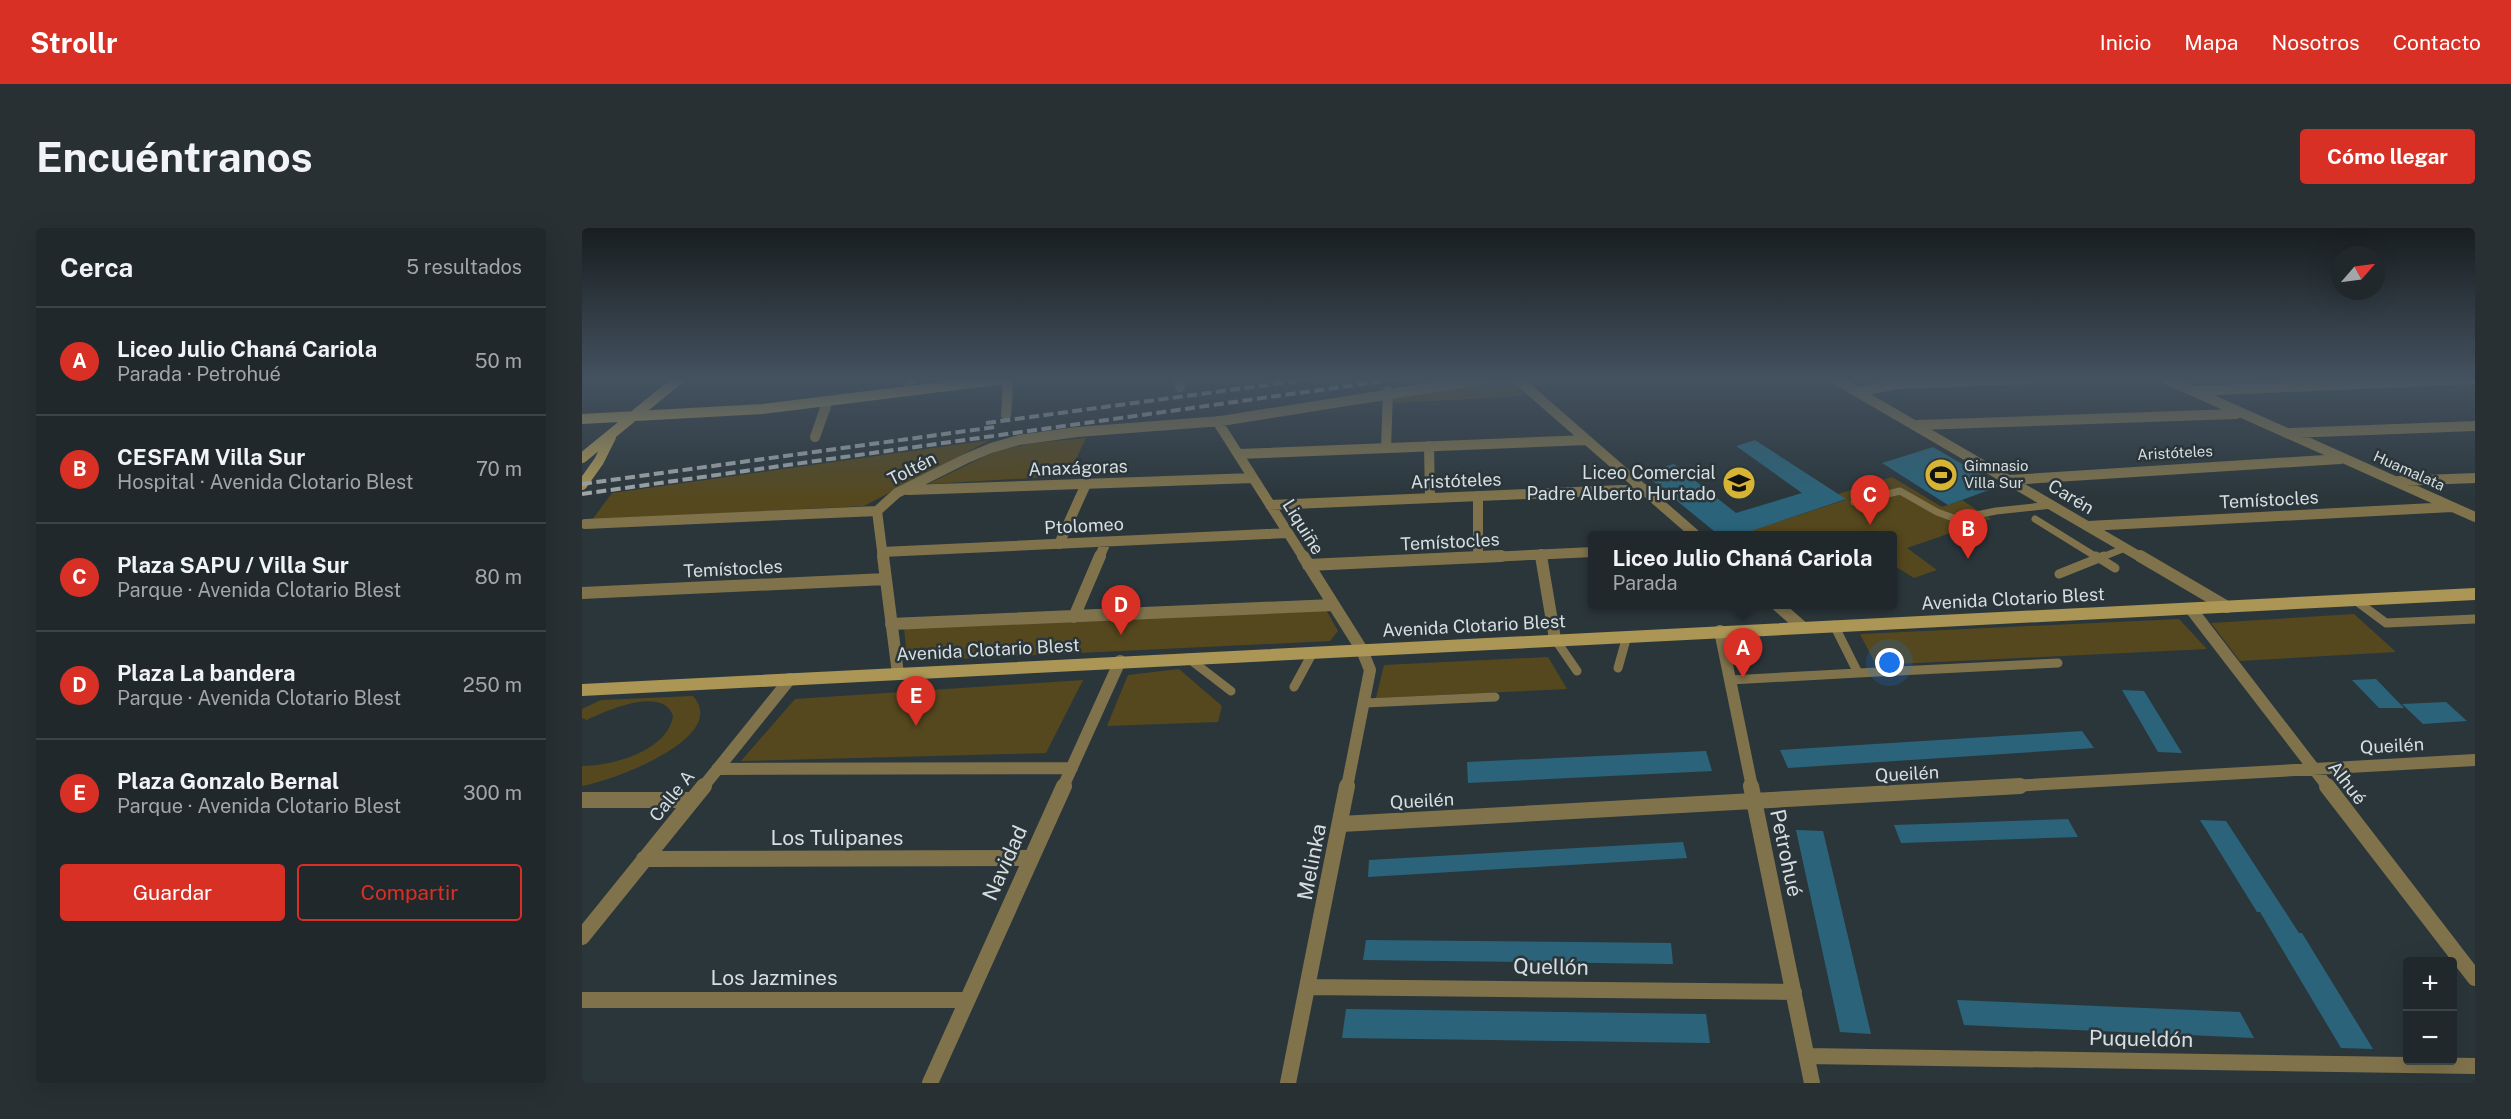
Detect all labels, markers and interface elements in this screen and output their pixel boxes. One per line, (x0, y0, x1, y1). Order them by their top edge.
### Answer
text: Strollr (30, 26, 118, 59)
text: Inicio (2100, 30, 2151, 55)
text: Mapa (2184, 30, 2238, 55)
text: Nosotros (2271, 30, 2360, 55)
text: Contacto (2393, 30, 2481, 55)
button: Cómo llegar (2300, 129, 2475, 184)
text: Encuéntranos (36, 132, 313, 181)
north arrow (2331, 246, 2385, 300)
text: Cerca (60, 252, 133, 283)
text: 5 resultados (406, 255, 522, 279)
text: Liceo Julio Chaná Cariola (117, 336, 377, 362)
text: A (72, 349, 87, 373)
text: 50 m (475, 349, 522, 373)
text: Parada · Petrohué (117, 362, 281, 386)
street label: Aristóteles (2137, 442, 2213, 463)
text: CESFAM Villa Sur (117, 444, 305, 470)
street label: Toltén (884, 447, 940, 490)
street label: Huamalata (2371, 447, 2447, 494)
street label: Anaxágoras (1028, 455, 1128, 480)
text: B (73, 457, 86, 481)
text: 70 m (476, 457, 522, 481)
sports icon: Gimnasio Villa Sur (1923, 457, 1959, 493)
place label: Gimnasio Villa Sur (1964, 457, 2028, 491)
place label: Liceo Comercial Padre Alberto Hurtado (1527, 462, 1716, 504)
school or university icon: Liceo Comercial Padre Alberto Hurtado (1721, 465, 1757, 501)
street label: Aristóteles (1410, 468, 1502, 493)
text: Hospital · Avenida Clotario Blest (117, 470, 414, 494)
street label: Carén (2045, 475, 2098, 518)
pin: C (1850, 476, 1890, 525)
street label: Temístocles (2219, 486, 2319, 513)
street label: Liquiñe (1278, 495, 1329, 558)
pin: B (1948, 510, 1988, 559)
street label: Ptolomeo (1044, 513, 1124, 538)
street label: Temístocles (1400, 528, 1500, 555)
popup (1588, 531, 1897, 609)
text: Liceo Julio Chaná Cariola (1612, 545, 1873, 571)
text: Plaza SAPU / Villa Sur (117, 552, 349, 578)
street label: Temístocles (683, 555, 783, 582)
text: C (72, 565, 87, 589)
text: 80 m (475, 565, 522, 589)
text: Parada (1612, 571, 1678, 595)
text: Parque · Avenida Clotario Blest (117, 578, 401, 602)
street label: Avenida Clotario Blest (1921, 583, 2105, 614)
pin: D (1102, 586, 1140, 635)
street label: Avenida Clotario Blest (1382, 610, 1566, 641)
pin: A (1724, 628, 1762, 678)
street label: Avenida Clotario Blest (896, 634, 1080, 665)
your location (1875, 648, 1904, 677)
text: Plaza La bandera (117, 660, 296, 686)
text: D (72, 673, 87, 697)
text: 250 m (463, 673, 522, 697)
pin: E (896, 676, 936, 726)
text: Parque · Avenida Clotario Blest (117, 686, 401, 710)
street label: Queilén (2359, 733, 2425, 758)
street label: Alhué (2324, 757, 2371, 809)
street label: Queilén (1874, 761, 1940, 786)
street label: Calle A (645, 766, 699, 825)
text: Plaza Gonzalo Bernal (117, 768, 339, 794)
text: E (73, 781, 86, 805)
text: 300 m (463, 781, 522, 805)
street label: Queilén (1389, 788, 1455, 813)
text: Parque · Avenida Clotario Blest (117, 794, 401, 818)
street label: Petrohué (1765, 807, 1808, 899)
street label: Navidad (977, 821, 1032, 904)
street label: Melinka (1292, 822, 1331, 902)
street label: Los Tulipanes (771, 825, 903, 850)
button: Guardar (60, 864, 285, 921)
button: Compartir (297, 864, 522, 921)
street label: Quellón (1513, 953, 1589, 980)
map controls (2403, 957, 2457, 1065)
button: + (2403, 957, 2457, 1011)
street label: Los Jazmines (710, 965, 838, 990)
button: − (2403, 1011, 2457, 1065)
street label: Puqueldón (2089, 1025, 2193, 1052)

